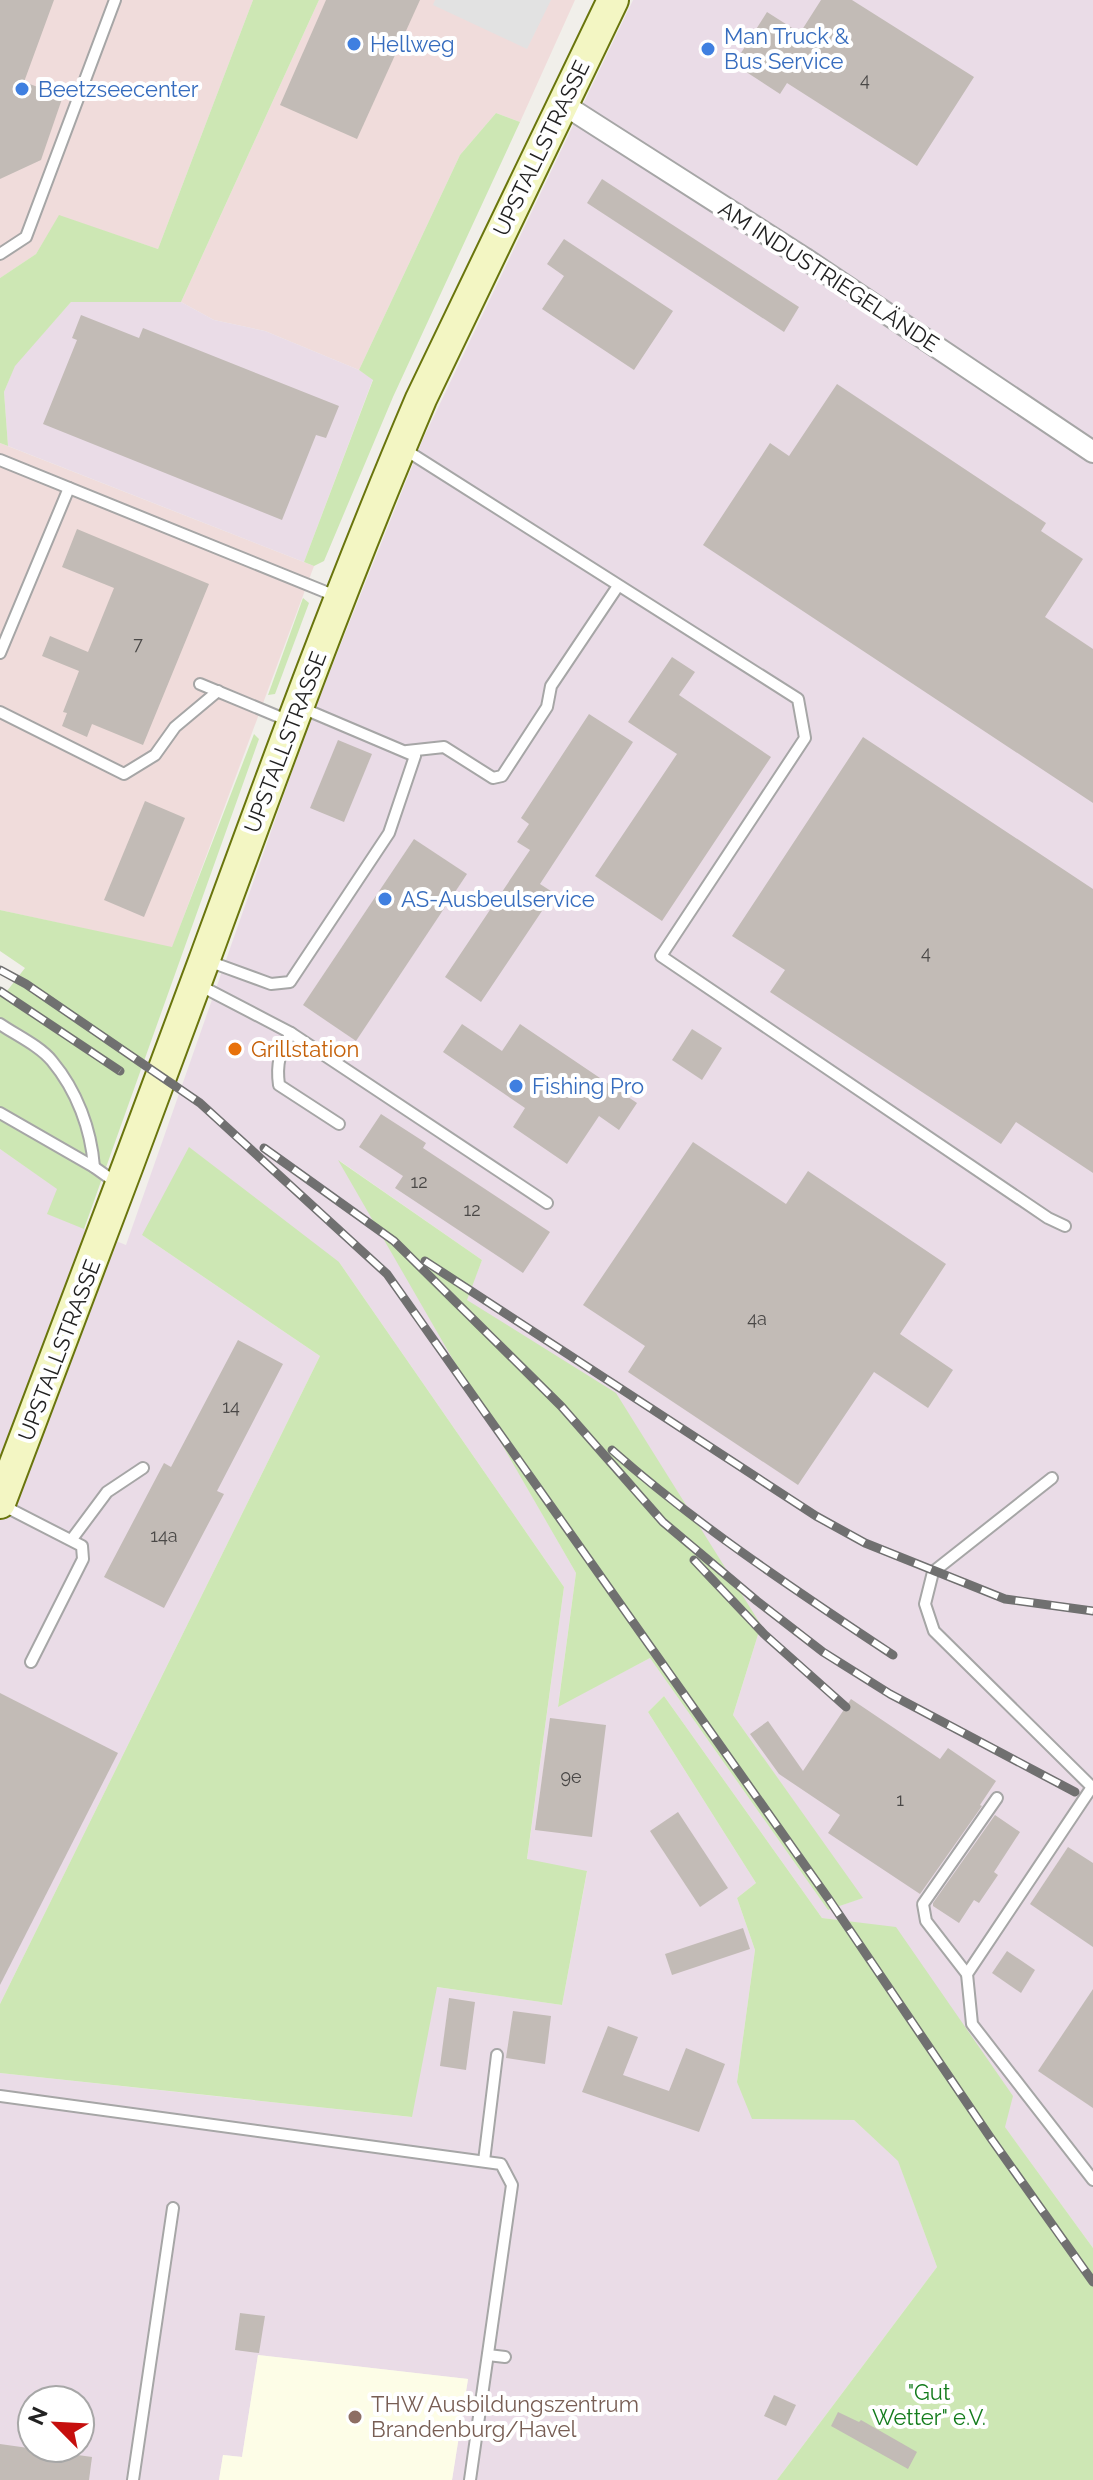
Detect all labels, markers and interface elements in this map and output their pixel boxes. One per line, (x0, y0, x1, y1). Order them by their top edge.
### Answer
place label: Man Truck & Bus Service (724, 23, 850, 74)
place label: Hellweg (370, 31, 455, 57)
marker: Hellweg (345, 35, 363, 53)
marker: Man Truck & Bus Service (699, 40, 717, 58)
street label: UPSTALLSTRASSE (487, 56, 595, 240)
house number: 4 (860, 69, 870, 90)
place label: Beetzseecenter (38, 76, 199, 102)
marker: Beetzseecenter (13, 80, 31, 98)
street label: AM INDUSTRIEGELÄNDE (714, 195, 944, 357)
house number: 7 (133, 633, 143, 654)
street label: UPSTALLSTRASSE (238, 648, 332, 836)
place label: AS-Ausbeulservice (401, 886, 595, 912)
marker: AS-Ausbeulservice (376, 890, 394, 908)
house number: 4 (921, 942, 931, 963)
place label: Grillstation (251, 1036, 359, 1062)
marker: Grillstation (226, 1040, 244, 1058)
place label: Fishing Pro (532, 1073, 644, 1099)
marker: Fishing Pro (507, 1077, 525, 1095)
house number: 12 (410, 1171, 428, 1192)
house number: 12 (463, 1199, 481, 1220)
street label: UPSTALLSTRASSE (12, 1256, 106, 1444)
house number: 4a (747, 1308, 767, 1329)
house number: 14 (222, 1396, 240, 1417)
house number: 14a (150, 1525, 178, 1546)
house number: 9e (560, 1766, 582, 1787)
house number: 1 (896, 1789, 904, 1810)
park label: "Gut Wetter" e.V. (872, 2379, 986, 2430)
north arrow (16, 2384, 96, 2464)
place label: THW Ausbildungszentrum Brandenburg/Havel (371, 2391, 639, 2442)
text: N (22, 2403, 53, 2429)
marker: THW Ausbildungszentrum Brandenburg/Havel (346, 2408, 364, 2426)

